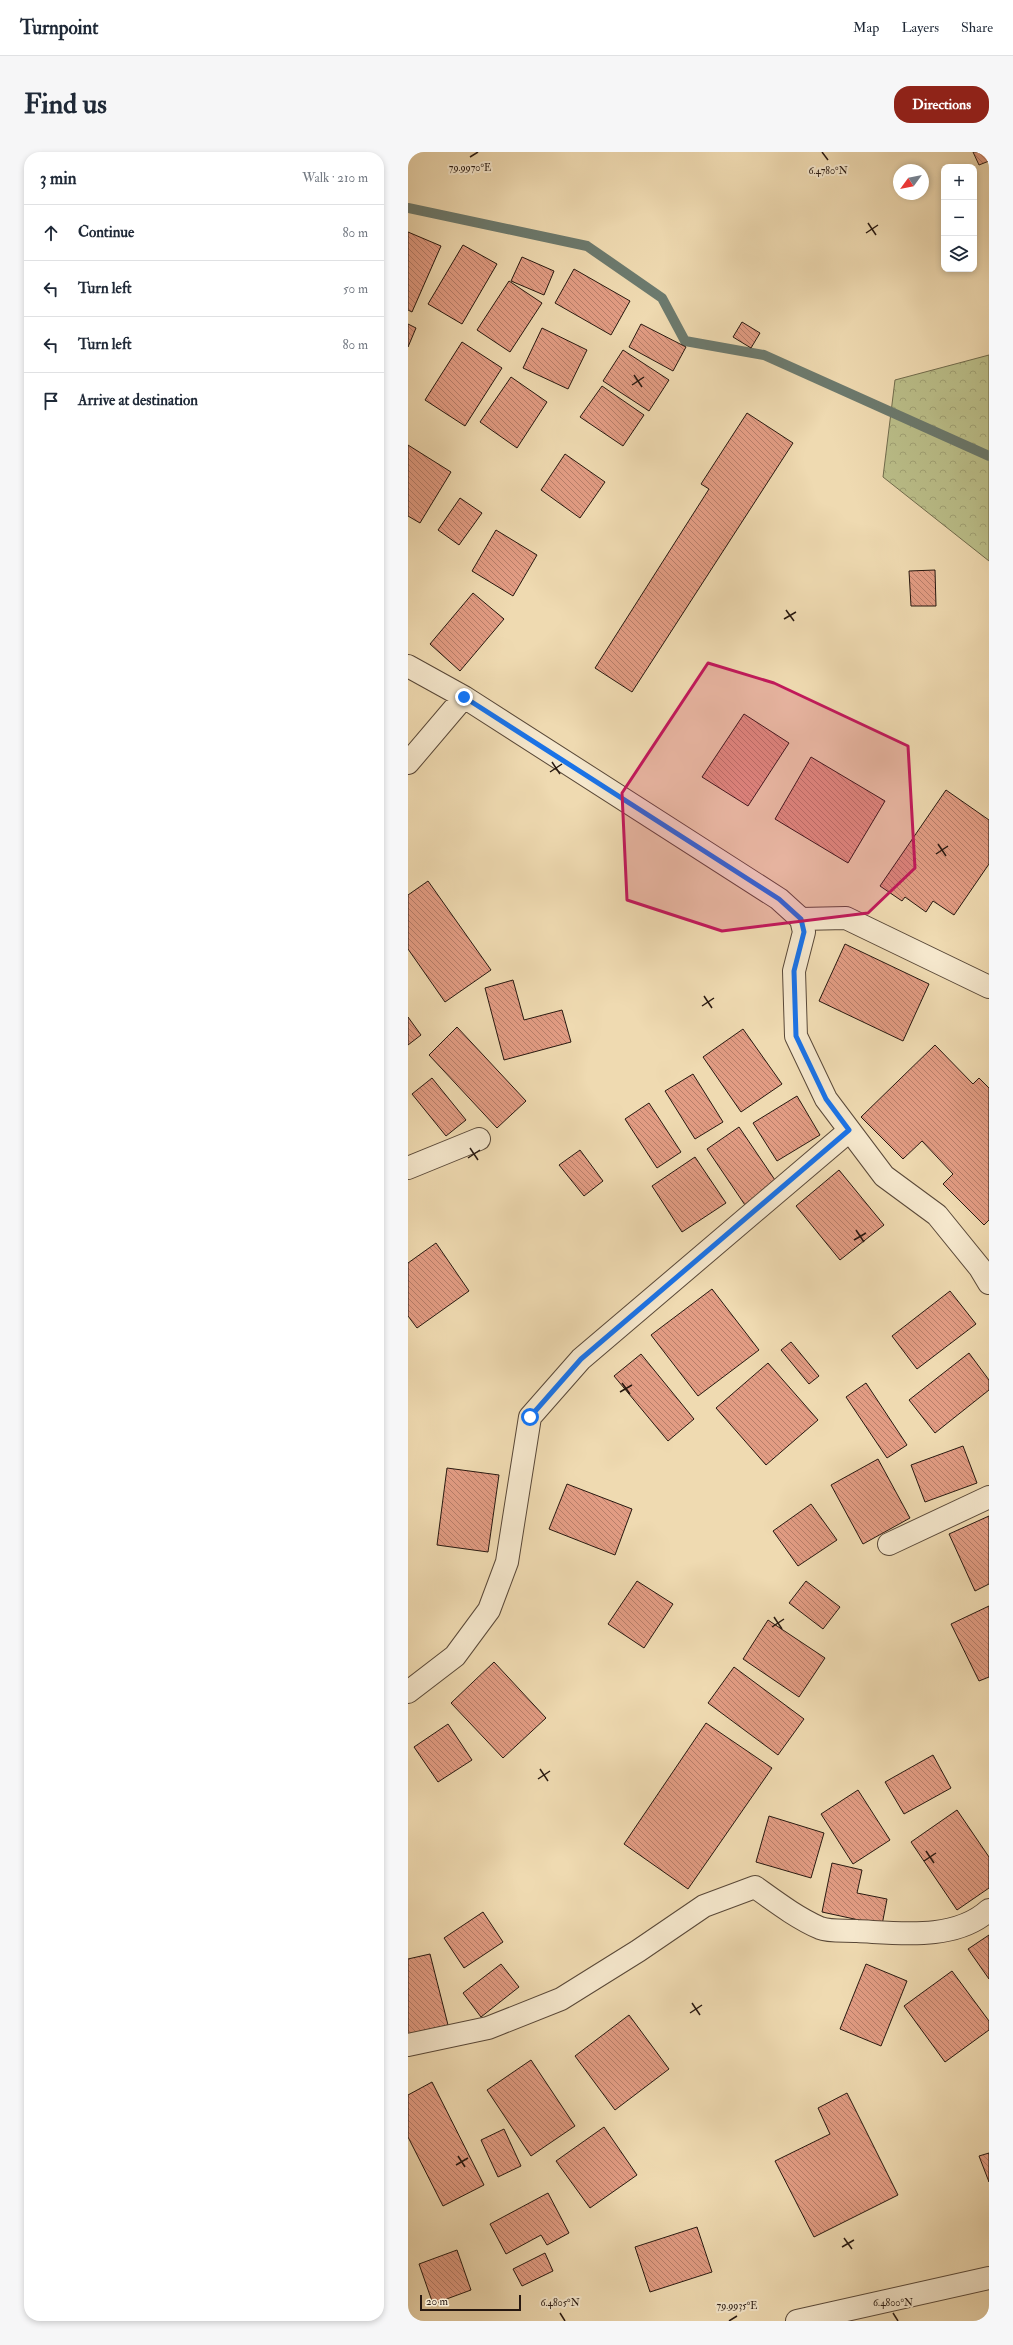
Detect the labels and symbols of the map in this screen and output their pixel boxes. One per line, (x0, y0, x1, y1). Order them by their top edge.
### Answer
text: 79.9970°E (449, 162, 491, 174)
north arrow (893, 164, 929, 200)
text: 6.4780°N (808, 165, 848, 177)
route end (455, 688, 473, 706)
route start (521, 1408, 539, 1426)
scale bar (420, 2293, 521, 2312)
text: 6.4805°N (540, 2297, 580, 2309)
text: 6.4800°N (873, 2297, 913, 2309)
text: 79.9935°E (717, 2300, 757, 2312)

